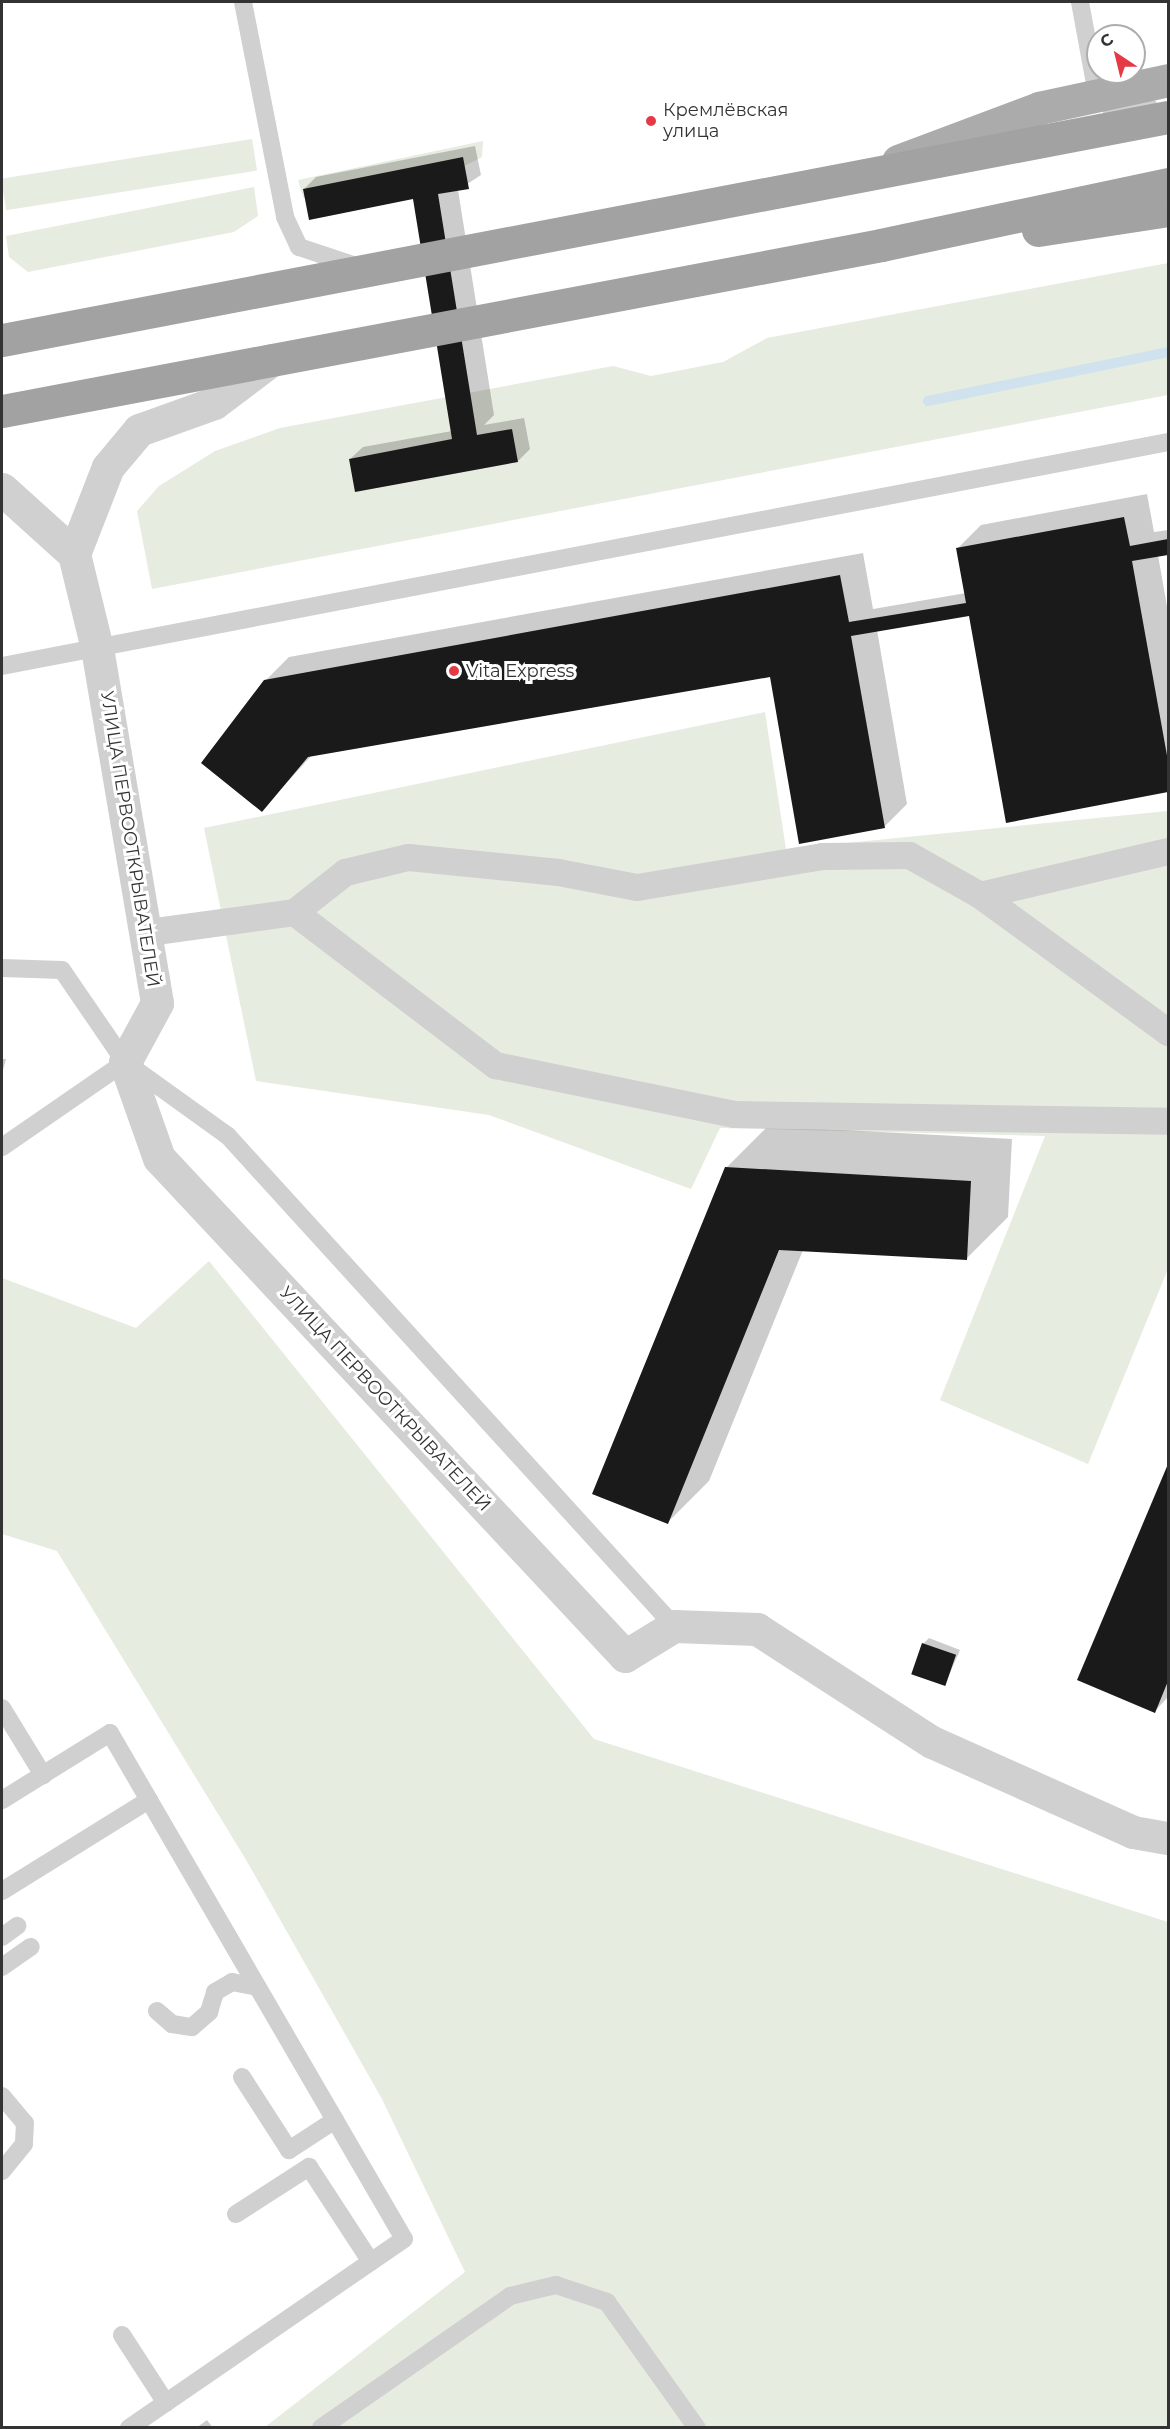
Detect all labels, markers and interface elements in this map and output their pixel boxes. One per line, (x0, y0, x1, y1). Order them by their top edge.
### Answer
north arrow (1086, 24, 1146, 84)
text: С (1096, 29, 1117, 52)
place label: Кремлёвская улица (663, 100, 788, 142)
marker: Кремлёвская улица (644, 114, 658, 128)
place label: Vita Express (466, 660, 574, 682)
marker: Vita Express (447, 664, 461, 678)
street label: УЛИЦА ПЕРВООТКРЫВАТЕЛЕЙ (96, 689, 164, 989)
street label: УЛИЦА ПЕРВООТКРЫВАТЕЛЕЙ (275, 1282, 495, 1516)

